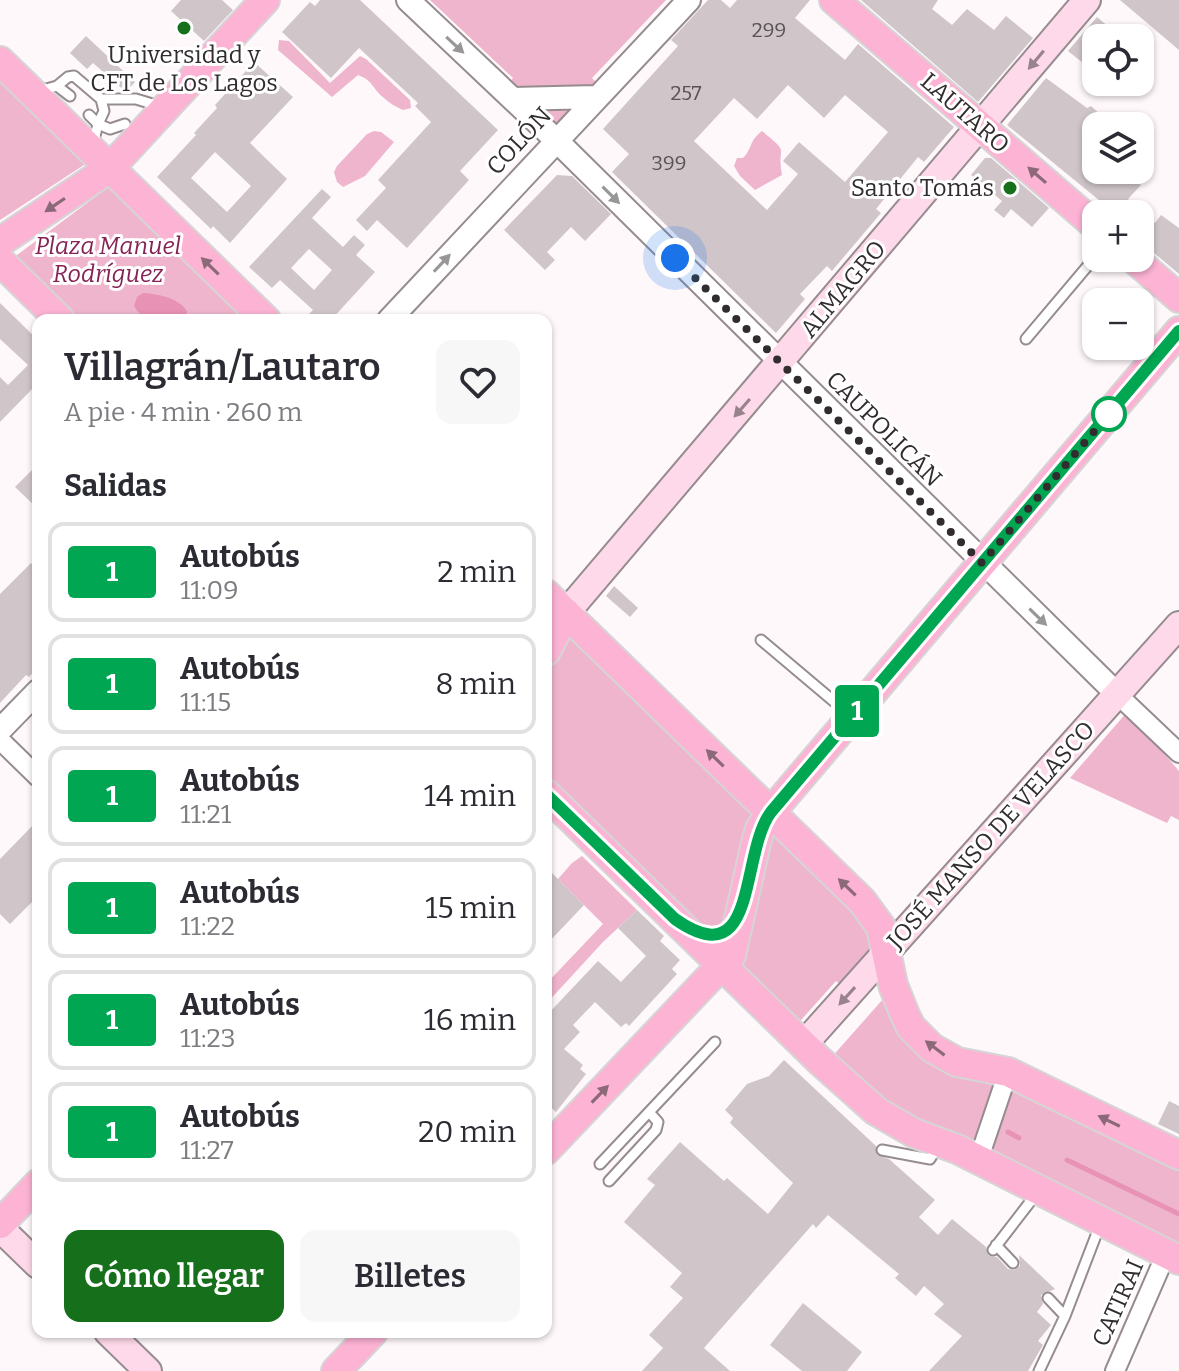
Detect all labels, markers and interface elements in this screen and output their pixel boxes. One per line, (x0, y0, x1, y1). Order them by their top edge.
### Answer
house number: 299 (752, 18, 786, 42)
marker: Universidad y CFT de Los Lagos (175, 19, 193, 37)
map controls (1082, 24, 1154, 360)
button: locate (1082, 24, 1154, 96)
one-way arrow (445, 35, 464, 53)
place label: Universidad y CFT de Los Lagos (90, 41, 278, 97)
one-way arrow (1028, 50, 1045, 70)
street label: LAUTARO (915, 67, 1015, 159)
house number: 257 (670, 81, 702, 105)
street label: COLÓN (481, 101, 557, 181)
button: layers (1082, 112, 1154, 184)
house number: 399 (652, 151, 686, 175)
one-way arrow (1027, 167, 1047, 184)
place label: Santo Tomás (851, 174, 994, 202)
marker: Santo Tomás (1001, 179, 1019, 197)
one-way arrow (601, 185, 620, 204)
one-way arrow (44, 197, 65, 212)
button: + (1082, 200, 1154, 272)
park label: Plaza Manuel Rodríguez (35, 232, 181, 288)
street label: ALMAGRO (794, 235, 892, 343)
your location (655, 238, 695, 278)
one-way arrow (432, 253, 450, 272)
one-way arrow (201, 257, 220, 275)
button: − (1082, 288, 1154, 360)
button: heart (436, 340, 520, 424)
text: Villagrán/Lautaro (64, 344, 381, 390)
street label: CAUPOLICÁN (820, 365, 948, 493)
text: A pie · 4 min · 260 m (64, 397, 302, 428)
unlabelled marker (1092, 397, 1126, 431)
one-way arrow (733, 398, 751, 417)
text: Salidas (64, 468, 167, 504)
text: Autobús (180, 539, 300, 575)
text: 2 min (437, 554, 516, 590)
text: 1 (106, 555, 118, 588)
text: 11:09 (180, 575, 239, 606)
one-way arrow (1028, 607, 1047, 626)
text: Autobús (180, 651, 300, 687)
text: 8 min (435, 666, 516, 702)
text: 1 (106, 667, 118, 700)
line badge: 1 (831, 685, 883, 737)
text: 11:15 (180, 687, 231, 718)
text: 1 (851, 694, 863, 727)
street label: JOSÉ MANSO DE VELASCO (880, 715, 1101, 955)
one-way arrow (706, 749, 725, 768)
text: Autobús (180, 763, 300, 799)
text: 14 min (424, 778, 516, 814)
text: 1 (106, 779, 118, 812)
text: 11:21 (180, 799, 231, 830)
text: Autobús (180, 875, 300, 911)
one-way arrow (838, 878, 857, 897)
text: 15 min (425, 890, 516, 926)
text: 1 (106, 891, 118, 924)
text: 11:22 (180, 911, 235, 942)
one-way arrow (838, 986, 856, 1006)
text: Autobús (180, 987, 300, 1023)
text: 16 min (424, 1002, 516, 1038)
text: 1 (106, 1003, 118, 1036)
text: 11:23 (180, 1023, 236, 1054)
one-way arrow (925, 1041, 945, 1057)
one-way arrow (590, 1085, 609, 1104)
text: Autobús (180, 1099, 300, 1135)
text: 20 min (418, 1114, 516, 1150)
one-way arrow (1097, 1114, 1120, 1128)
text: 1 (106, 1115, 118, 1148)
text: 11:27 (180, 1135, 234, 1166)
button: Cómo llegar (64, 1230, 284, 1322)
button: Billetes (300, 1230, 520, 1322)
street label: CATIRAI (1087, 1255, 1149, 1351)

